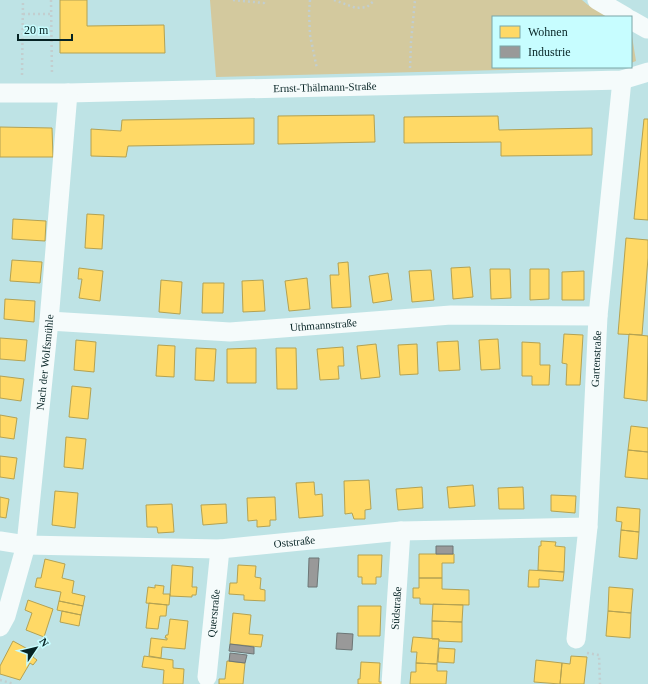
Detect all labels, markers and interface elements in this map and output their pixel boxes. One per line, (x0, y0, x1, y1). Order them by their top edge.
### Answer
scale bar (18, 16, 72, 42)
legend (492, 16, 632, 68)
text: 20 m (24, 23, 49, 37)
text: Wohnen (528, 25, 568, 39)
text: Industrie (528, 45, 571, 59)
street label: Ernst-Thälmann-Straße (273, 80, 377, 94)
street label: Nach der Wolfsmühle (34, 314, 56, 411)
street label: Uthmannstraße (289, 316, 357, 333)
street label: Gartenstraße (589, 330, 603, 387)
street label: Oststraße (273, 534, 316, 550)
street label: Südstraße (389, 586, 403, 630)
street label: Querstraße (205, 589, 222, 638)
north arrow (16, 628, 56, 668)
text: N (37, 636, 51, 649)

